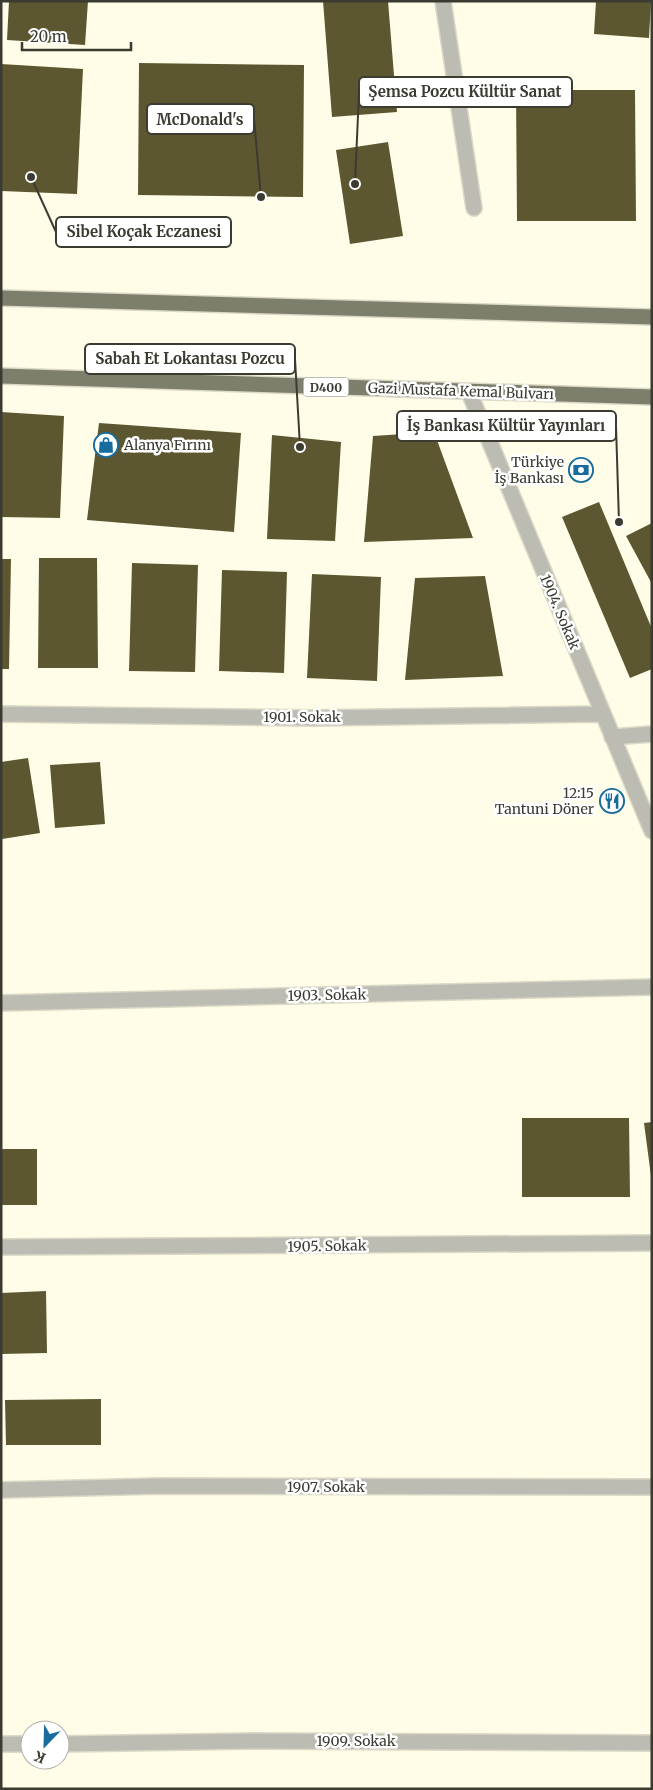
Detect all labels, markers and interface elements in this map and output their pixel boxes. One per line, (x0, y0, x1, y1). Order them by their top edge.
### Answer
scale bar (22, 20, 131, 52)
text: 20 m (30, 27, 67, 46)
callout: Şemsa Pozcu Kültür Sanat (359, 77, 572, 107)
text: Şemsa Pozcu Kültür Sanat (368, 82, 562, 101)
callout: McDonald's (147, 104, 254, 134)
text: McDonald's (157, 110, 244, 129)
callout: Sibel Koçak Eczanesi (56, 217, 231, 247)
text: Sibel Koçak Eczanesi (67, 222, 221, 241)
callout: Sabah Et Lokantası Pozcu (85, 344, 295, 374)
text: Sabah Et Lokantası Pozcu (95, 349, 285, 368)
road number: D400 (304, 378, 348, 397)
street label: Gazi Mustafa Kemal Bulvarı (368, 379, 555, 403)
callout: İş Bankası Kültür Yayınları (397, 411, 616, 441)
text: İş Bankası Kültür Yayınları (407, 415, 605, 435)
shop icon: Alanya Fırını (93, 432, 119, 458)
place label: Alanya Fırını (123, 436, 212, 454)
place label: Türkiye İş Bankası (495, 453, 564, 487)
bank icon: Türkiye İş Bankası (568, 457, 594, 483)
street label: 1904. Sokak (536, 572, 584, 652)
street label: 1901. Sokak (263, 708, 341, 726)
place label: 12:15 Tantuni Döner (495, 784, 594, 818)
restaurant icon: 12:15 Tantuni Döner (599, 788, 625, 814)
street label: 1903. Sokak (288, 985, 367, 1005)
street label: 1905. Sokak (287, 1236, 367, 1256)
street label: 1907. Sokak (287, 1478, 365, 1496)
north arrow (20, 1720, 70, 1770)
street label: 1909. Sokak (316, 1732, 396, 1750)
text: K (31, 1746, 48, 1767)

